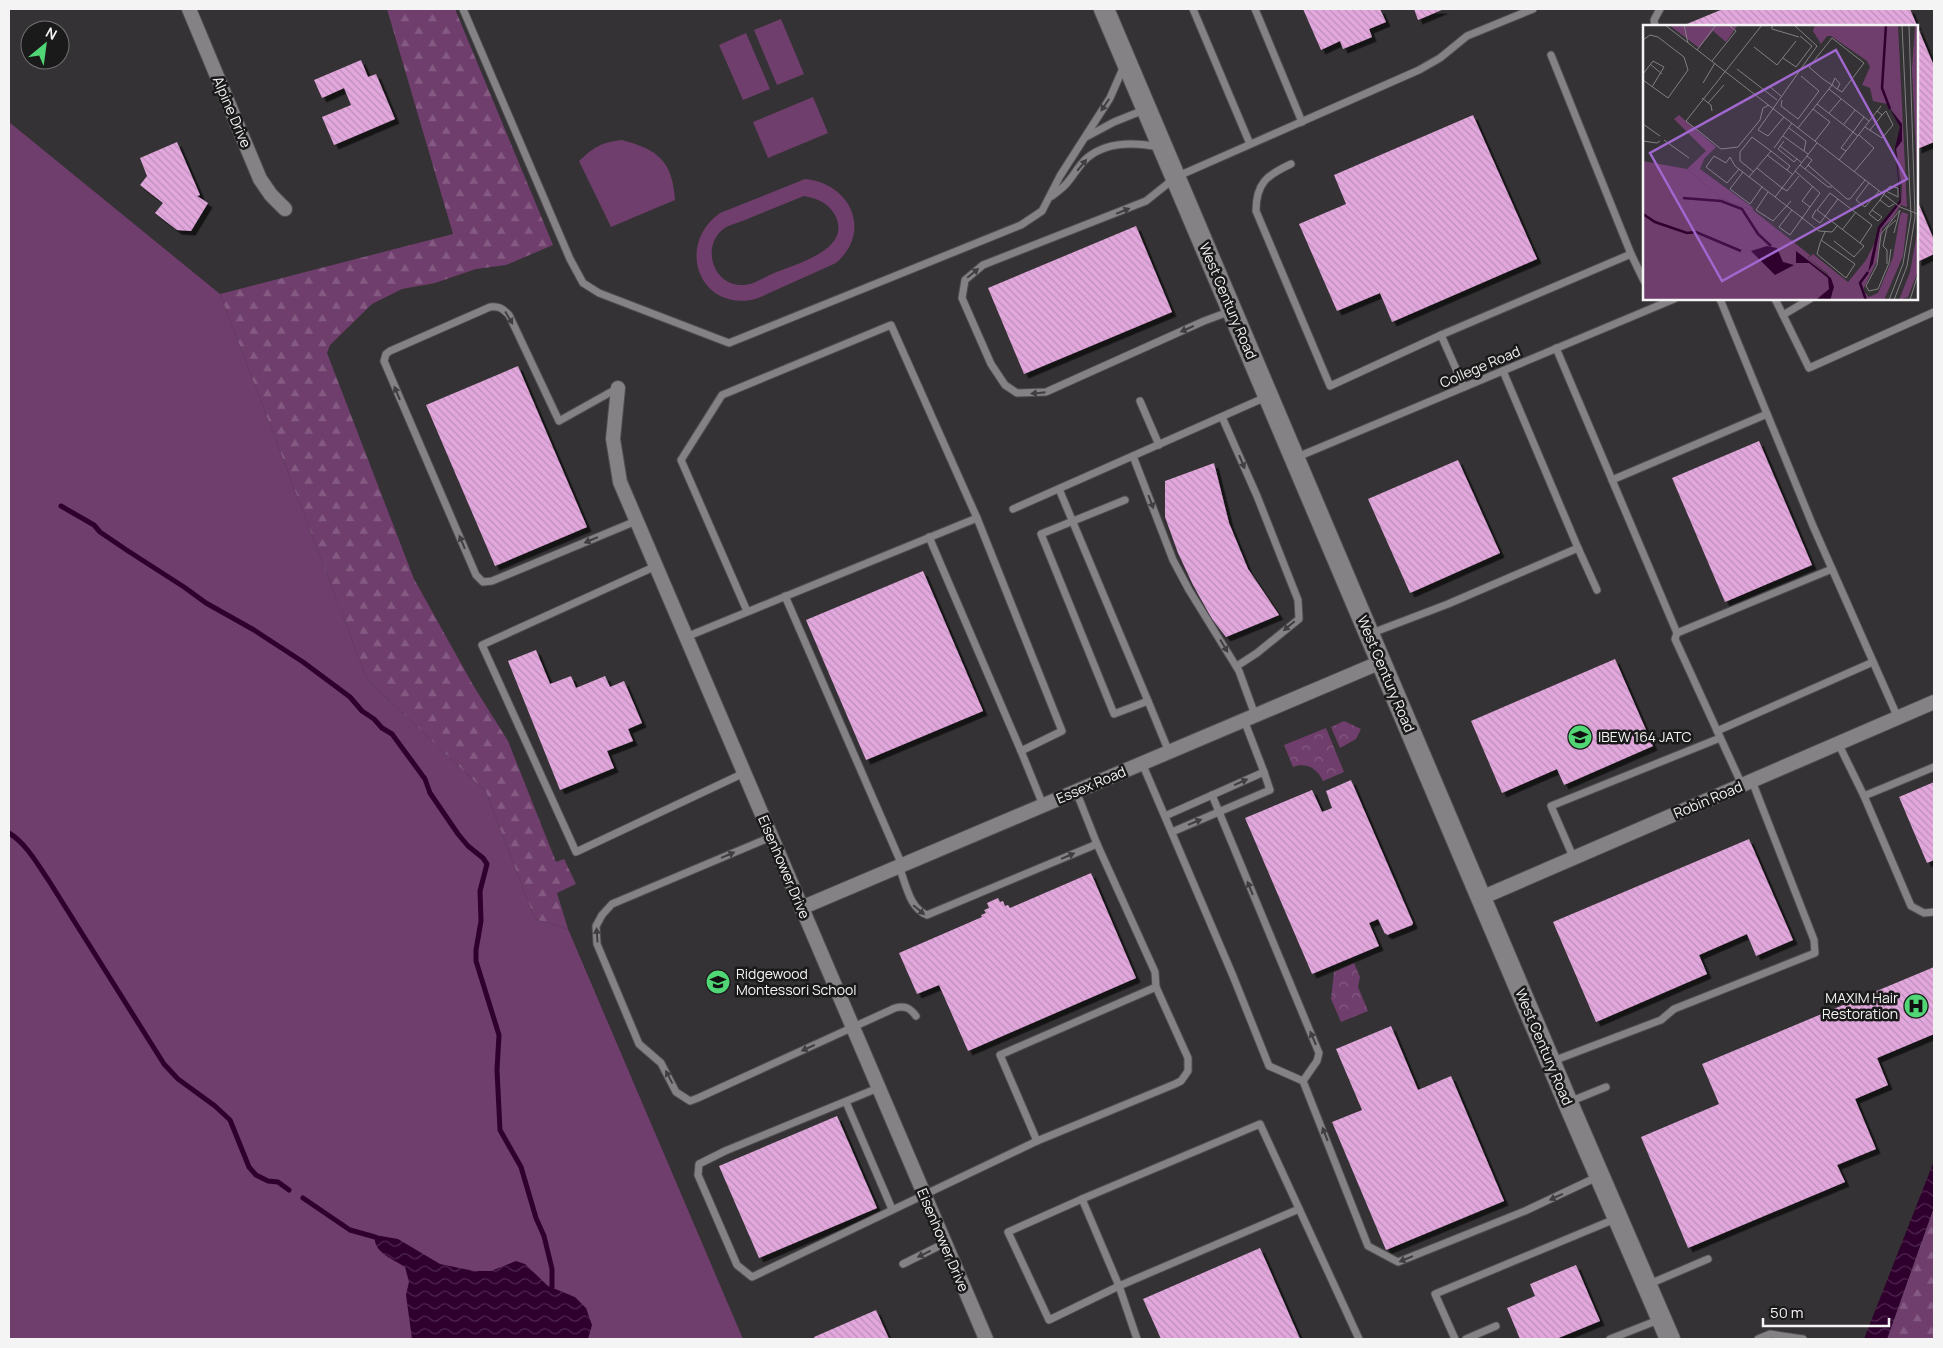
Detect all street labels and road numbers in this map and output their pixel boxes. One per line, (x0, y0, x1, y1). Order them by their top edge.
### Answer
street label: Alpine Drive (209, 73, 256, 150)
street label: West Century Road (1195, 240, 1262, 362)
street label: College Road (1437, 341, 1523, 392)
street label: West Century Road (1353, 613, 1420, 735)
street label: Essex Road (1053, 761, 1129, 808)
street label: Robin Road (1671, 777, 1745, 823)
street label: Eisenhower Drive (754, 812, 815, 921)
street label: West Century Road (1511, 986, 1578, 1108)
street label: Eisenhower Drive (913, 1185, 974, 1294)

